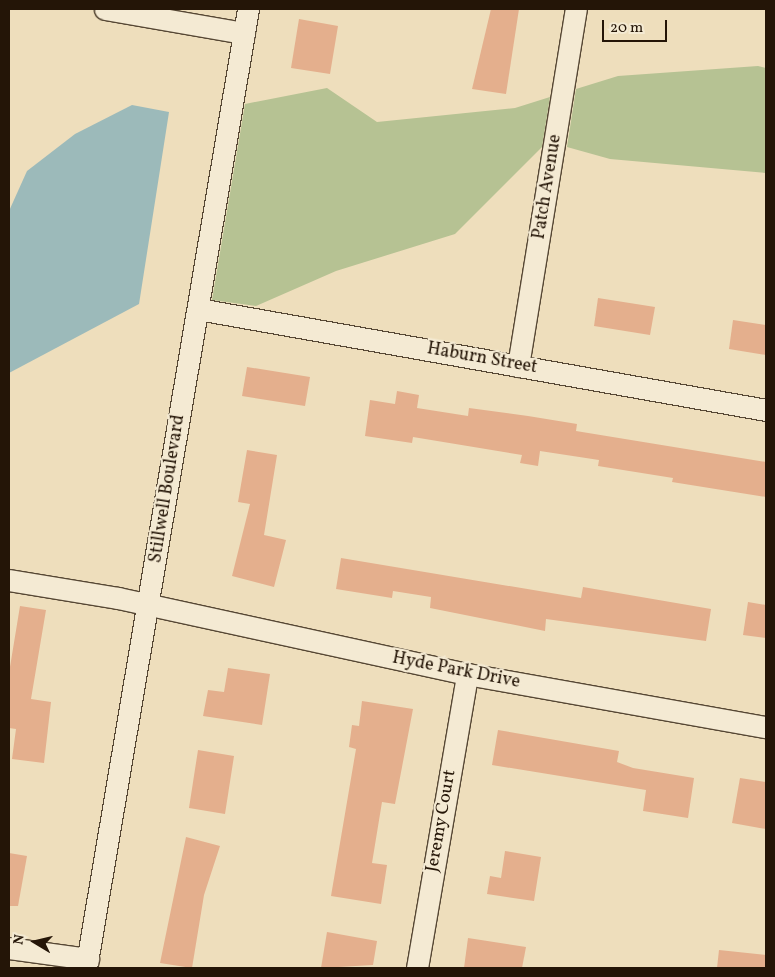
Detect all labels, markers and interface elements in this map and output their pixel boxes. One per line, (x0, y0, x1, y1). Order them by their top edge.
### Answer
scale bar (605, 10, 670, 42)
text: 20 m (610, 18, 643, 39)
street label: Patch Avenue (529, 133, 567, 241)
street label: Haburn Street (425, 339, 539, 379)
street label: Stillwell Boulevard (146, 413, 190, 565)
street label: Hyde Park Drive (390, 648, 522, 694)
street label: Jeremy Court (422, 768, 462, 874)
north arrow (10, 917, 60, 967)
text: N (10, 933, 30, 946)

